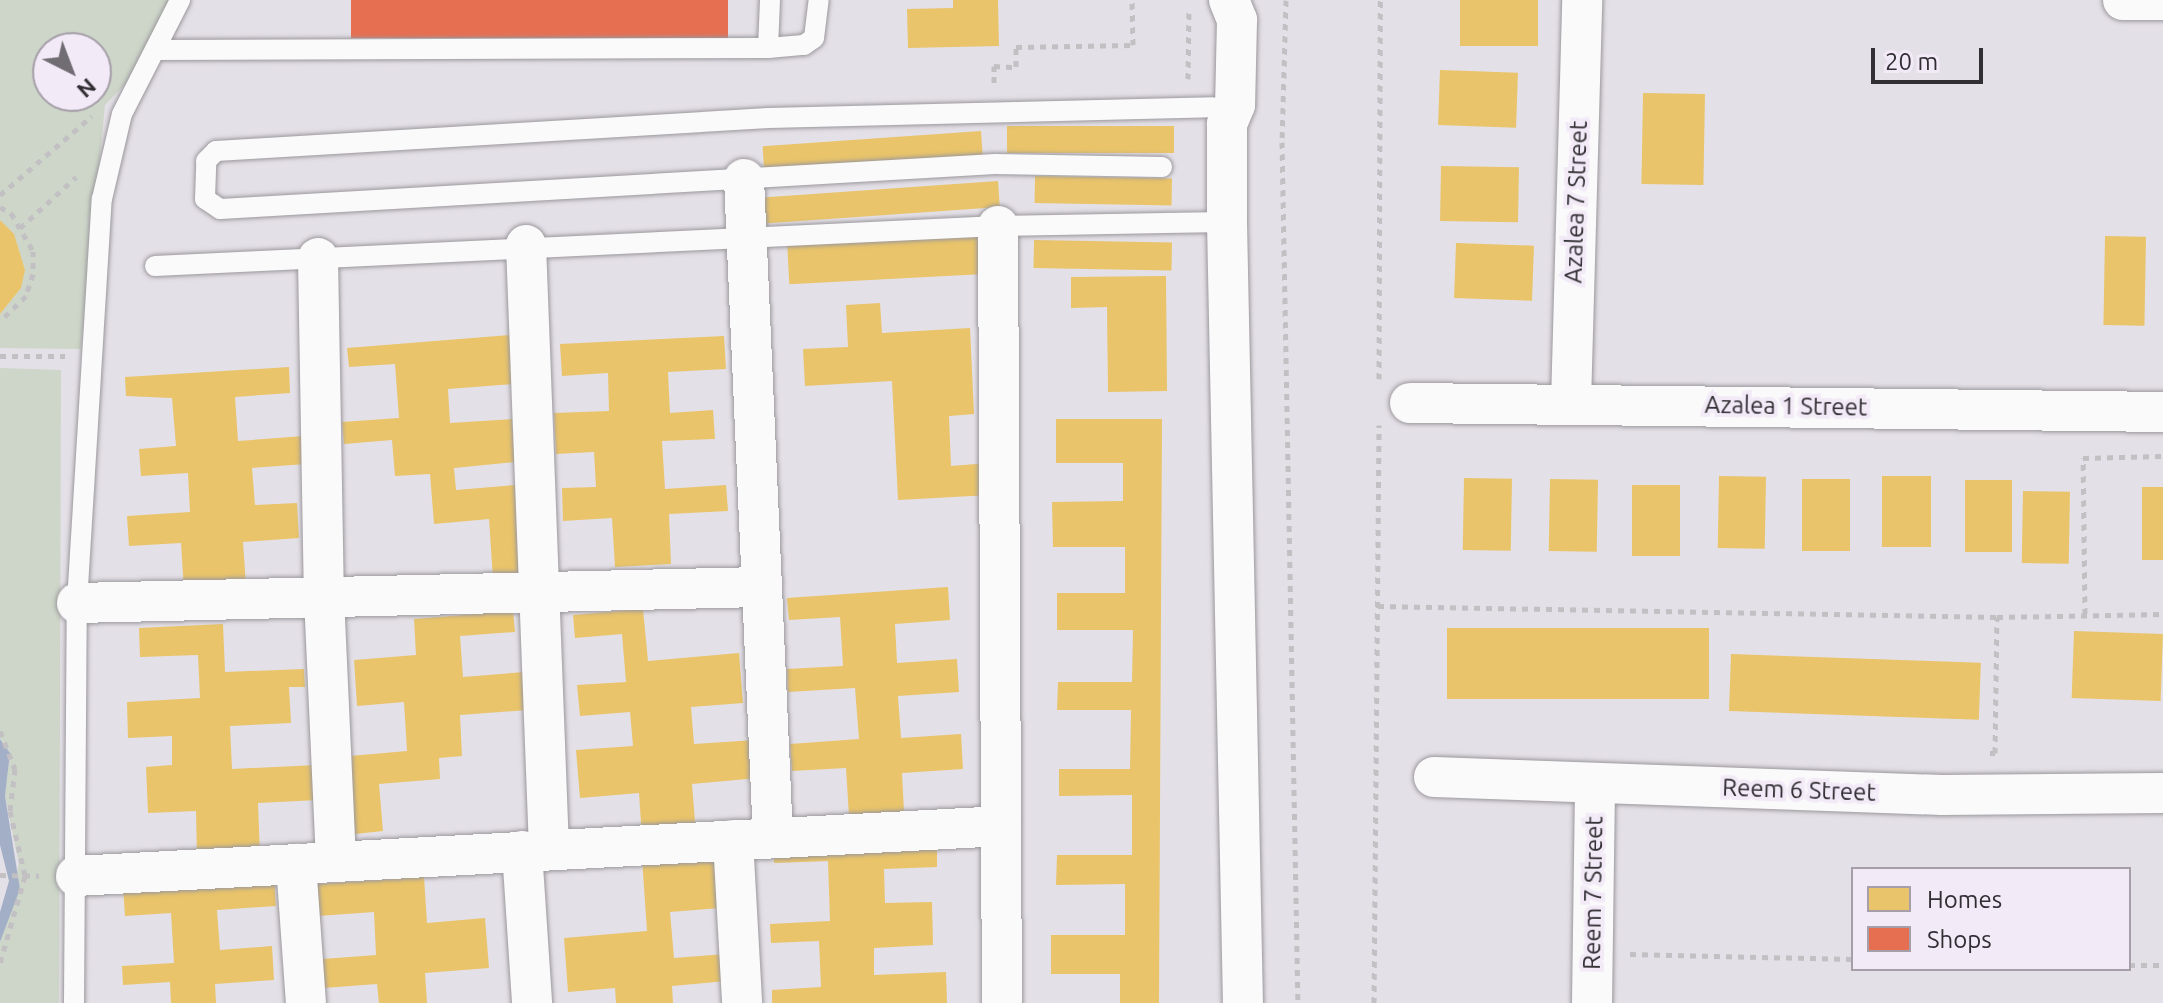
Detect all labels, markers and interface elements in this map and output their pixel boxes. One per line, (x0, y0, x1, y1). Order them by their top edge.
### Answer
north arrow (32, 32, 112, 112)
scale bar (1875, 32, 1987, 82)
text: 20 m (1885, 48, 1938, 75)
text: N (73, 74, 102, 103)
street label: Azalea 7 Street (1559, 120, 1593, 284)
street label: Azalea 1 Street (1704, 390, 1868, 422)
street label: Reem 6 Street (1722, 773, 1876, 807)
street label: Reem 7 Street (1577, 816, 1609, 970)
legend (1851, 867, 2131, 971)
text: Homes (1927, 886, 2002, 913)
text: Shops (1927, 926, 1992, 953)

